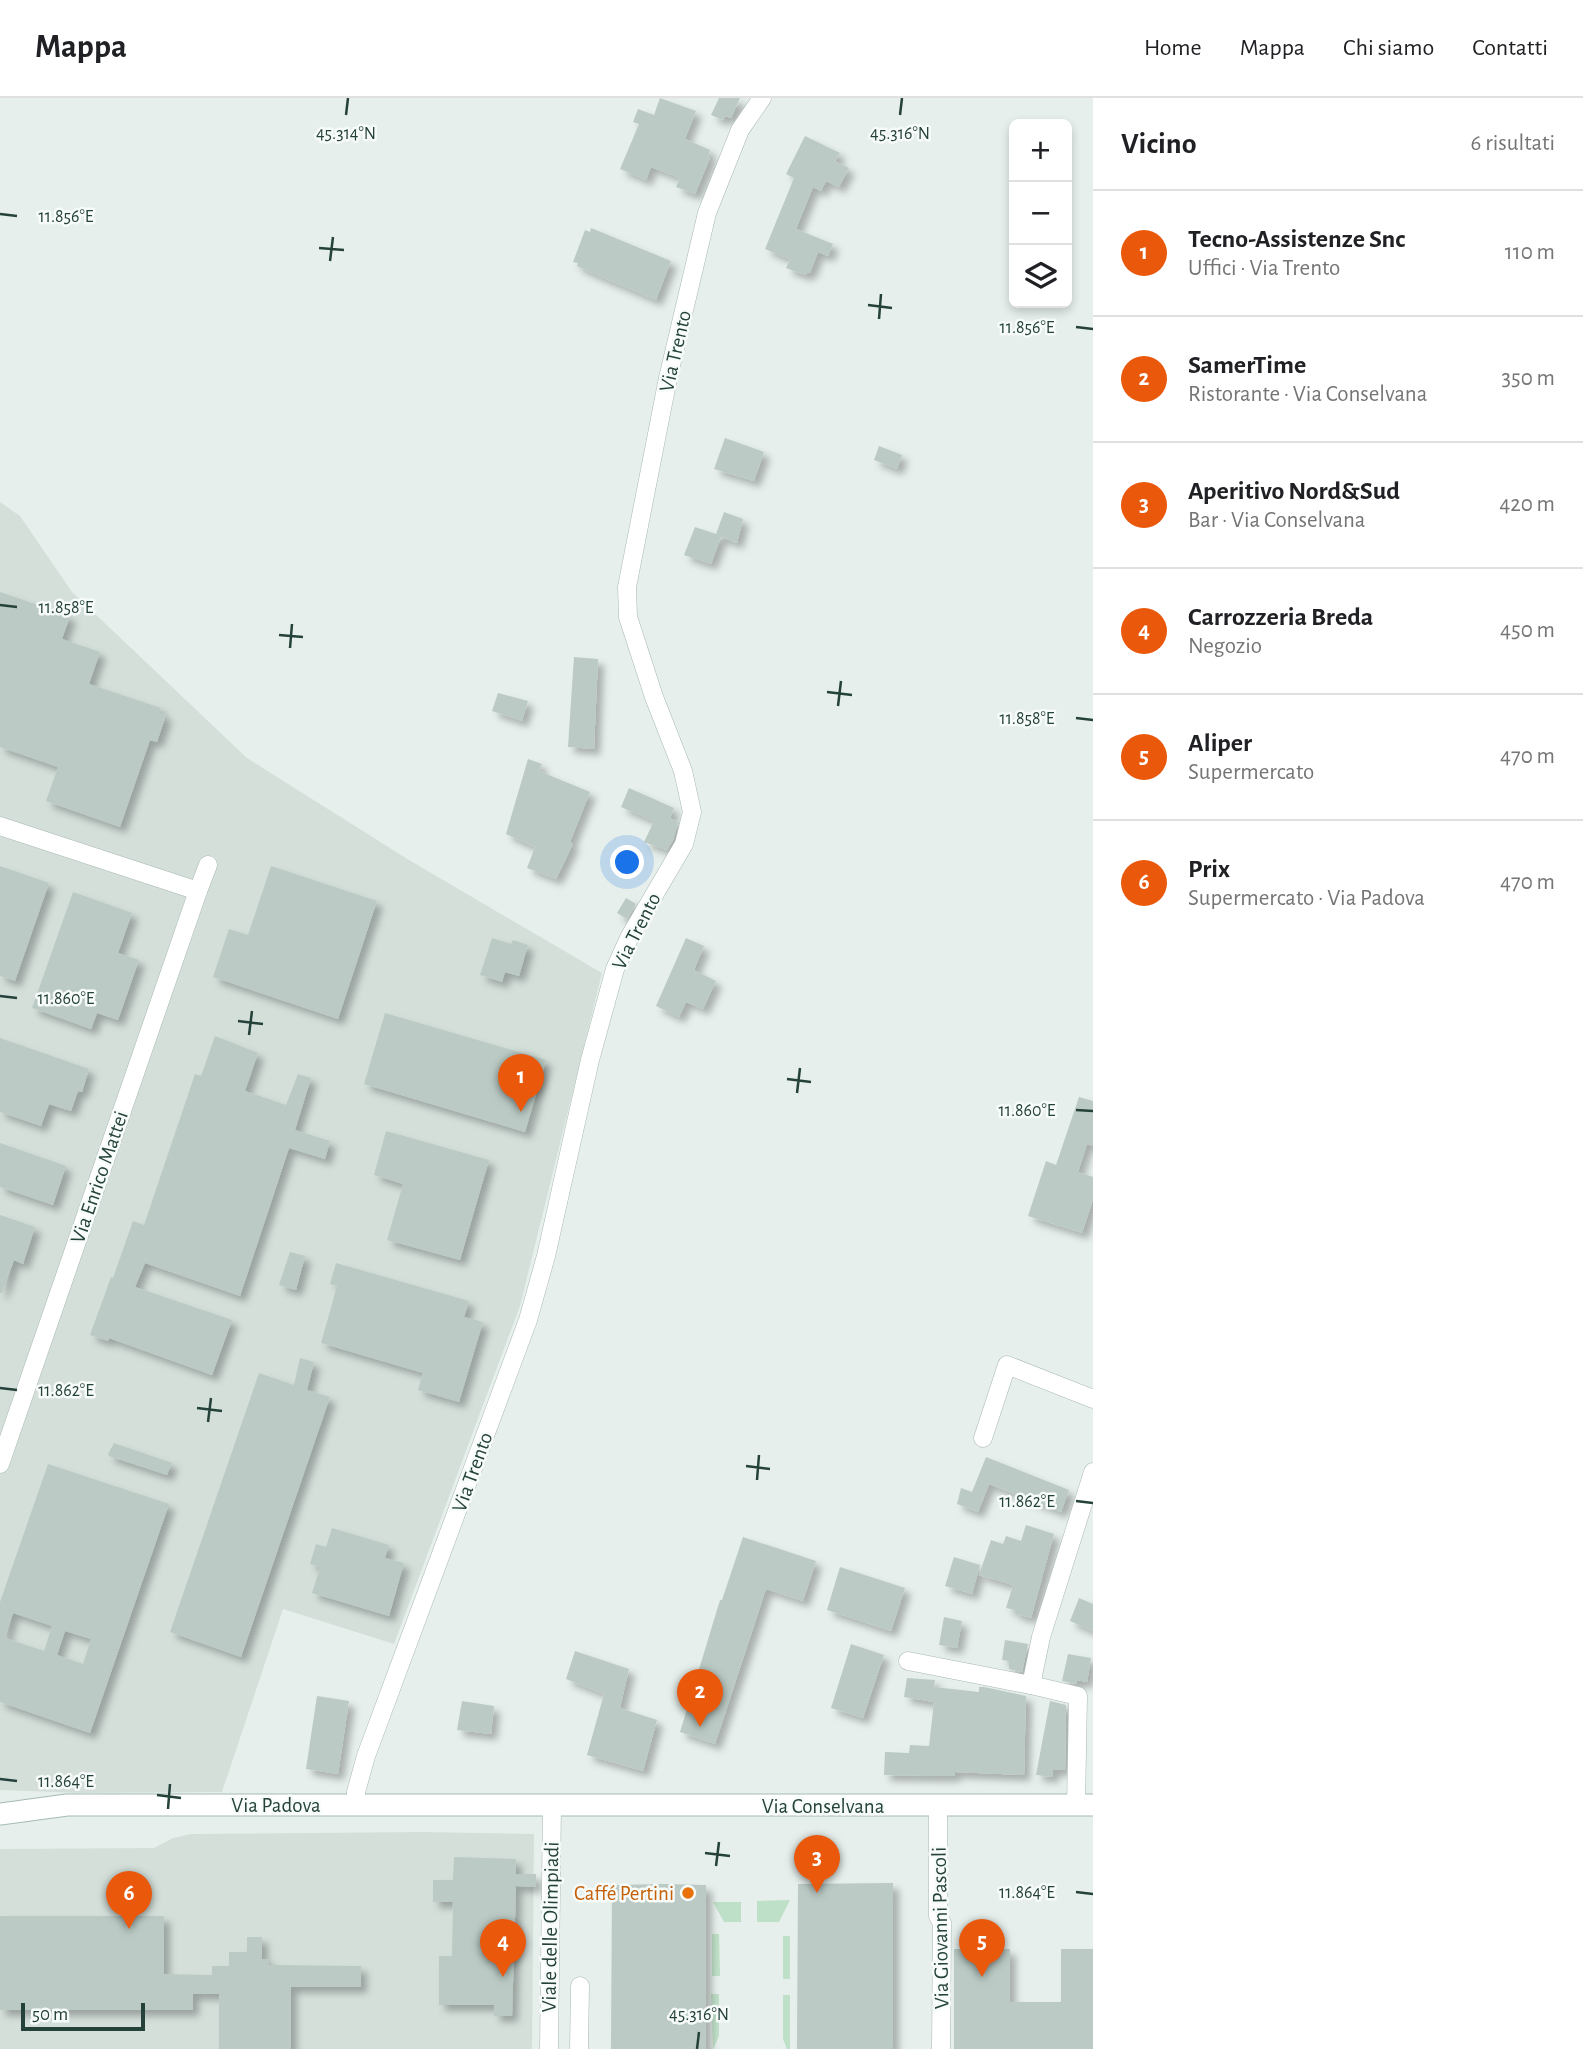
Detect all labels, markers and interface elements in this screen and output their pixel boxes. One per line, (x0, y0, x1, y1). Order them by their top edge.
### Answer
text: Mappa (35, 31, 127, 64)
text: Home (1144, 36, 1202, 60)
text: Mappa (1240, 36, 1305, 60)
text: Chi siamo (1343, 36, 1434, 60)
text: Contatti (1472, 36, 1548, 60)
map controls (1009, 119, 1072, 308)
button: + (1009, 119, 1072, 182)
text: 45.314°N (316, 125, 376, 143)
text: 45.316°N (870, 125, 930, 143)
text: Vicino (1121, 129, 1197, 159)
text: 6 risultati (1471, 132, 1555, 155)
button: − (1009, 182, 1072, 245)
text: 11.856°E (39, 208, 94, 226)
text: Tecno-Assistenze Snc (1188, 226, 1405, 252)
text: 1 (1140, 241, 1148, 264)
text: 110 m (1505, 241, 1555, 264)
button: layers (1009, 245, 1072, 308)
text: Uffici · Via Trento (1188, 257, 1340, 280)
street label: Via Trento (656, 308, 695, 394)
text: 11.856°E (1000, 319, 1055, 337)
text: SamerTime (1188, 352, 1306, 378)
text: 2 (1139, 367, 1149, 390)
text: 350 m (1502, 367, 1555, 390)
text: Ristorante · Via Conselvana (1188, 383, 1427, 406)
text: Aperitivo Nord&Sud (1188, 478, 1400, 504)
text: 3 (1139, 493, 1149, 516)
text: 420 m (1499, 493, 1555, 516)
text: Bar · Via Conselvana (1188, 509, 1365, 532)
text: 11.858°E (38, 599, 94, 617)
text: Carrozzeria Breda (1188, 604, 1373, 630)
text: 4 (1138, 619, 1150, 642)
text: 450 m (1500, 619, 1555, 642)
text: Negozio (1188, 635, 1262, 658)
text: 11.858°E (999, 710, 1055, 728)
text: Aliper (1188, 730, 1252, 756)
text: 5 (1139, 745, 1149, 768)
text: 470 m (1500, 745, 1555, 768)
text: Supermercato (1188, 761, 1314, 784)
your location (610, 845, 644, 879)
text: Prix (1188, 856, 1230, 882)
text: 6 (1138, 871, 1150, 894)
text: 470 m (1500, 871, 1555, 894)
text: Supermercato · Via Padova (1188, 887, 1425, 910)
street label: Via Trento (608, 889, 665, 973)
text: 11.860°E (38, 990, 95, 1008)
pin: 1 (498, 1054, 544, 1112)
text: 11.860°E (999, 1102, 1056, 1120)
street label: Via Enrico Mattei (67, 1108, 132, 1246)
text: 11.862°E (38, 1382, 94, 1400)
street label: Via Trento (448, 1430, 497, 1515)
text: 11.862°E (999, 1493, 1055, 1511)
pin: 2 (677, 1669, 723, 1727)
text: 11.864°E (38, 1773, 94, 1791)
street label: Via Padova (231, 1795, 321, 1816)
street label: Via Conselvana (762, 1796, 885, 1817)
pin: 3 (794, 1835, 840, 1893)
street label: Viale delle Olimpiadi (539, 1841, 562, 2013)
street label: Via Giovanni Pascoli (929, 1847, 952, 2009)
pin: 6 (106, 1871, 152, 1929)
place label: Caffé Pertini (574, 1883, 674, 1904)
text: 11.864°E (999, 1884, 1055, 1902)
marker: Caffé Pertini (680, 1885, 696, 1901)
pin: 4 (480, 1919, 526, 1977)
pin: 5 (959, 1919, 1005, 1977)
scale bar (21, 2000, 145, 2032)
text: 50 m (32, 2005, 68, 2024)
text: 45.316°N (669, 2006, 729, 2024)

